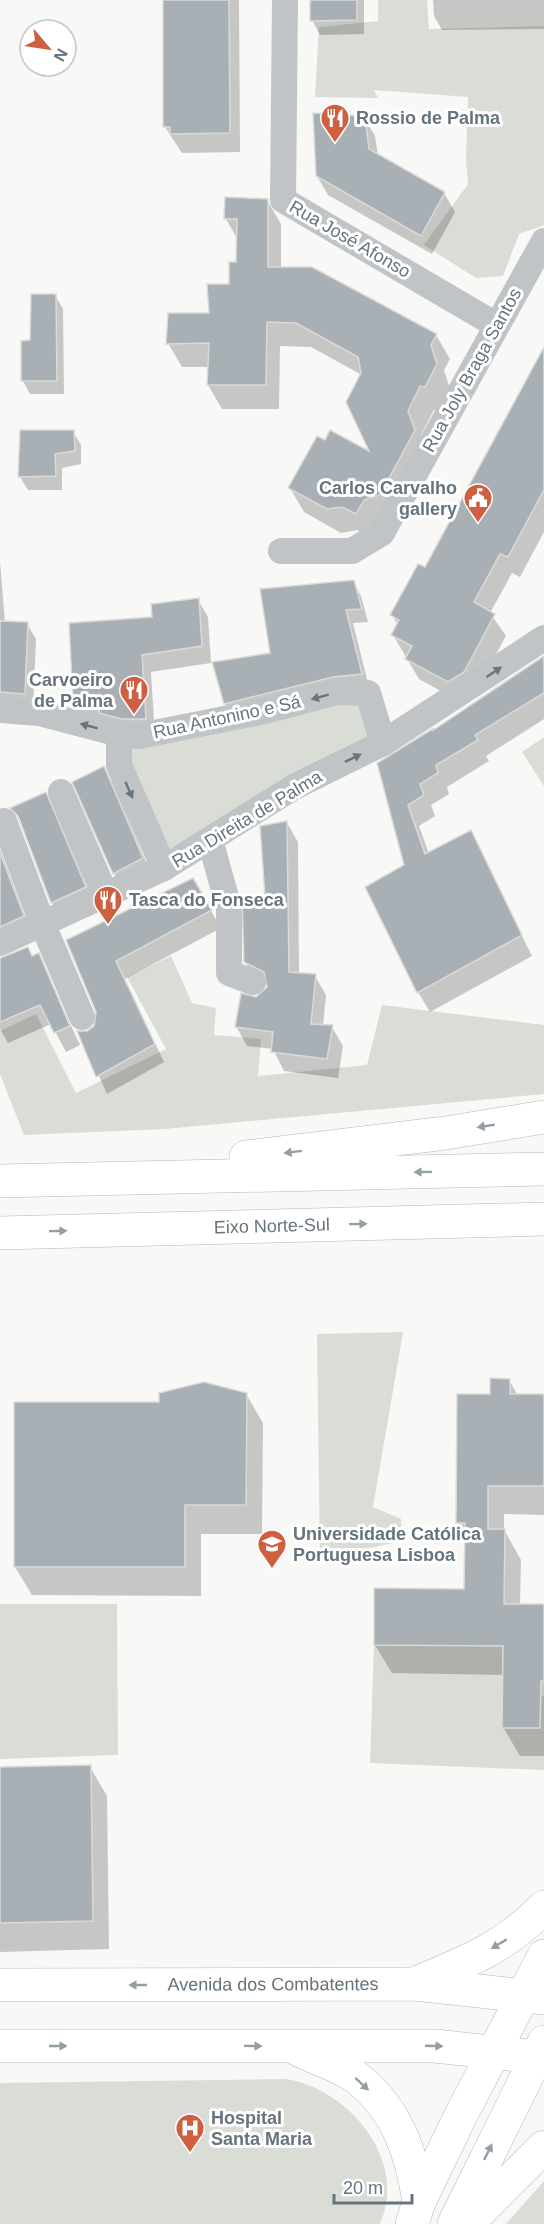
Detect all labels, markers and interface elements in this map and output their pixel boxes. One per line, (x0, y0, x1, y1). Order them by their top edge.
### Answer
north arrow (18, 18, 78, 78)
text: N (50, 46, 71, 64)
restaurant icon: Rossio de Palma (319, 102, 351, 144)
place label: Rossio de Palma (356, 108, 501, 128)
street label: Rua José Afonso (286, 196, 414, 282)
street label: Rua Joly Braga Santos (419, 285, 525, 455)
place label: Carlos Carvalho gallery (319, 478, 457, 519)
public building icon: Carlos Carvalho gallery (462, 482, 494, 524)
one-way arrow (485, 666, 501, 678)
place label: Carvoeiro de Palma (29, 670, 114, 711)
restaurant icon: Carvoeiro de Palma (118, 674, 150, 716)
street label: Rua Antonino e Sá (151, 691, 303, 742)
one-way arrow (311, 692, 330, 702)
one-way arrow (80, 720, 98, 730)
one-way arrow (345, 754, 362, 763)
street label: Rua Direita de Palma (169, 766, 326, 872)
one-way arrow (125, 781, 135, 799)
restaurant icon: Tasca do Fonseca (92, 884, 124, 926)
place label: Tasca do Fonseca (129, 890, 285, 910)
one-way arrow (477, 1122, 496, 1131)
one-way arrow (283, 1147, 302, 1156)
one-way arrow (413, 1167, 432, 1177)
street label: Eixo Norte-Sul (214, 1215, 330, 1237)
one-way arrow (349, 1219, 368, 1228)
one-way arrow (49, 1226, 68, 1236)
place label: Universidade Católica Portuguesa Lisboa (293, 1524, 482, 1565)
school or university icon: Universidade Católica Portuguesa Lisboa (256, 1528, 288, 1570)
one-way arrow (491, 1938, 507, 1949)
street label: Avenida dos Combatentes (168, 1974, 378, 1995)
one-way arrow (128, 1980, 147, 1990)
one-way arrow (49, 2041, 68, 2051)
one-way arrow (244, 2041, 263, 2051)
one-way arrow (425, 2042, 444, 2051)
one-way arrow (355, 2076, 369, 2090)
place label: Hospital Santa Maria (211, 2108, 313, 2149)
hospital icon: Hospital Santa Maria (174, 2112, 206, 2154)
one-way arrow (484, 2144, 493, 2161)
scale bar (334, 2167, 412, 2205)
text: 20 m (343, 2178, 383, 2198)

